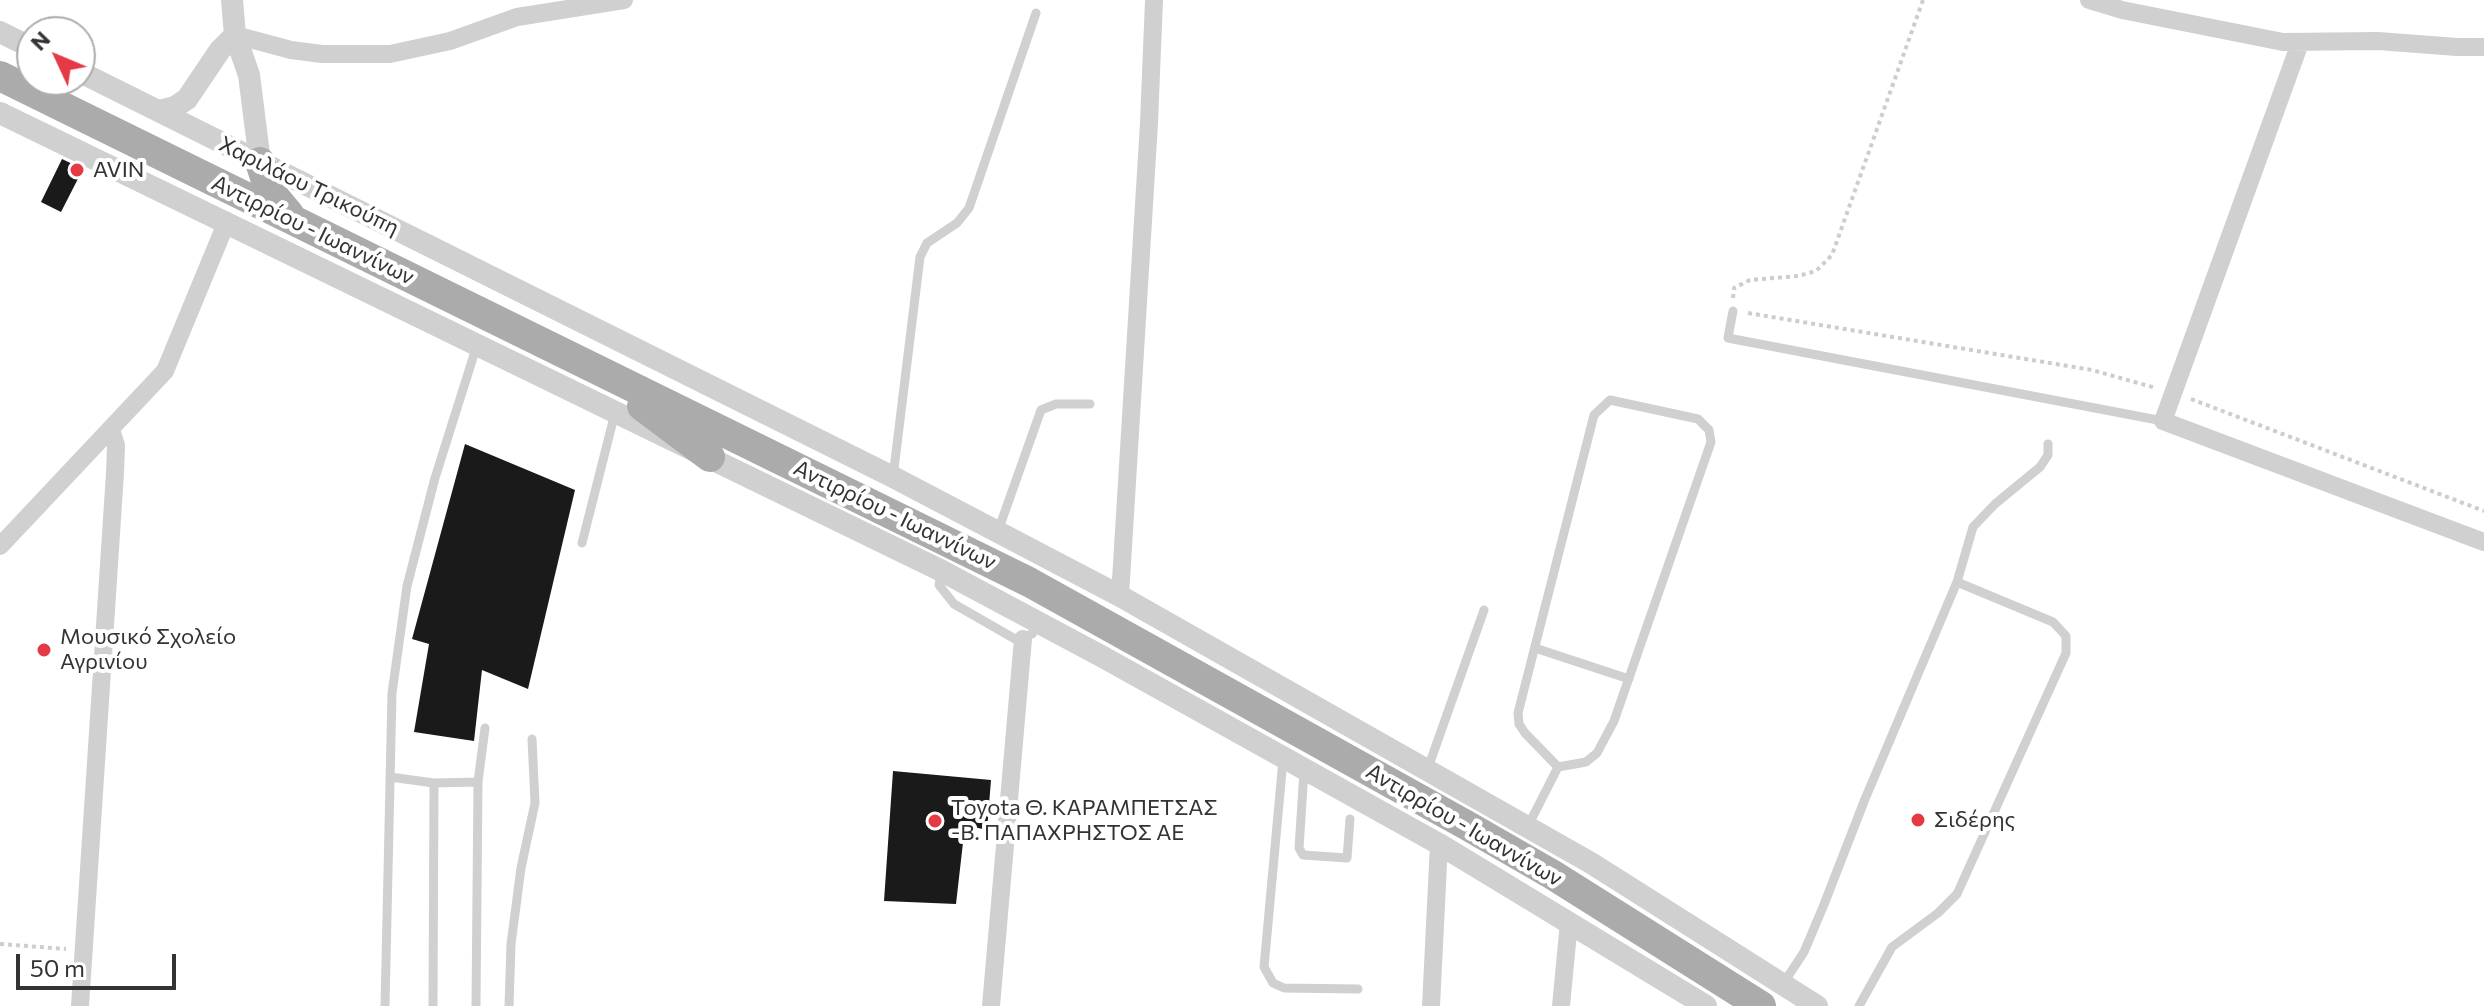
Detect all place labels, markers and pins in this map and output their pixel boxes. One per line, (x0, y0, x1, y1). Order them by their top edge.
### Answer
place label: AVIN (93, 157, 144, 183)
marker: AVIN (68, 161, 86, 179)
place label: Μουσικό Σχολείο Αγρινίου (60, 624, 236, 676)
marker: Μουσικό Σχολείο Αγρινίου (35, 641, 53, 659)
place label: Toyota Θ. ΚΑΡΑΜΠΕΤΣΑΣ -Β. ΠΑΠΑΧΡΗΣΤΟΣ ΑΕ (951, 795, 1218, 846)
place label: Σιδέρης (1934, 807, 2015, 833)
marker: Σιδέρης (1909, 811, 1927, 829)
marker: Toyota Θ. ΚΑΡΑΜΠΕΤΣΑΣ -Β. ΠΑΠΑΧΡΗΣΤΟΣ ΑΕ (926, 812, 944, 830)

